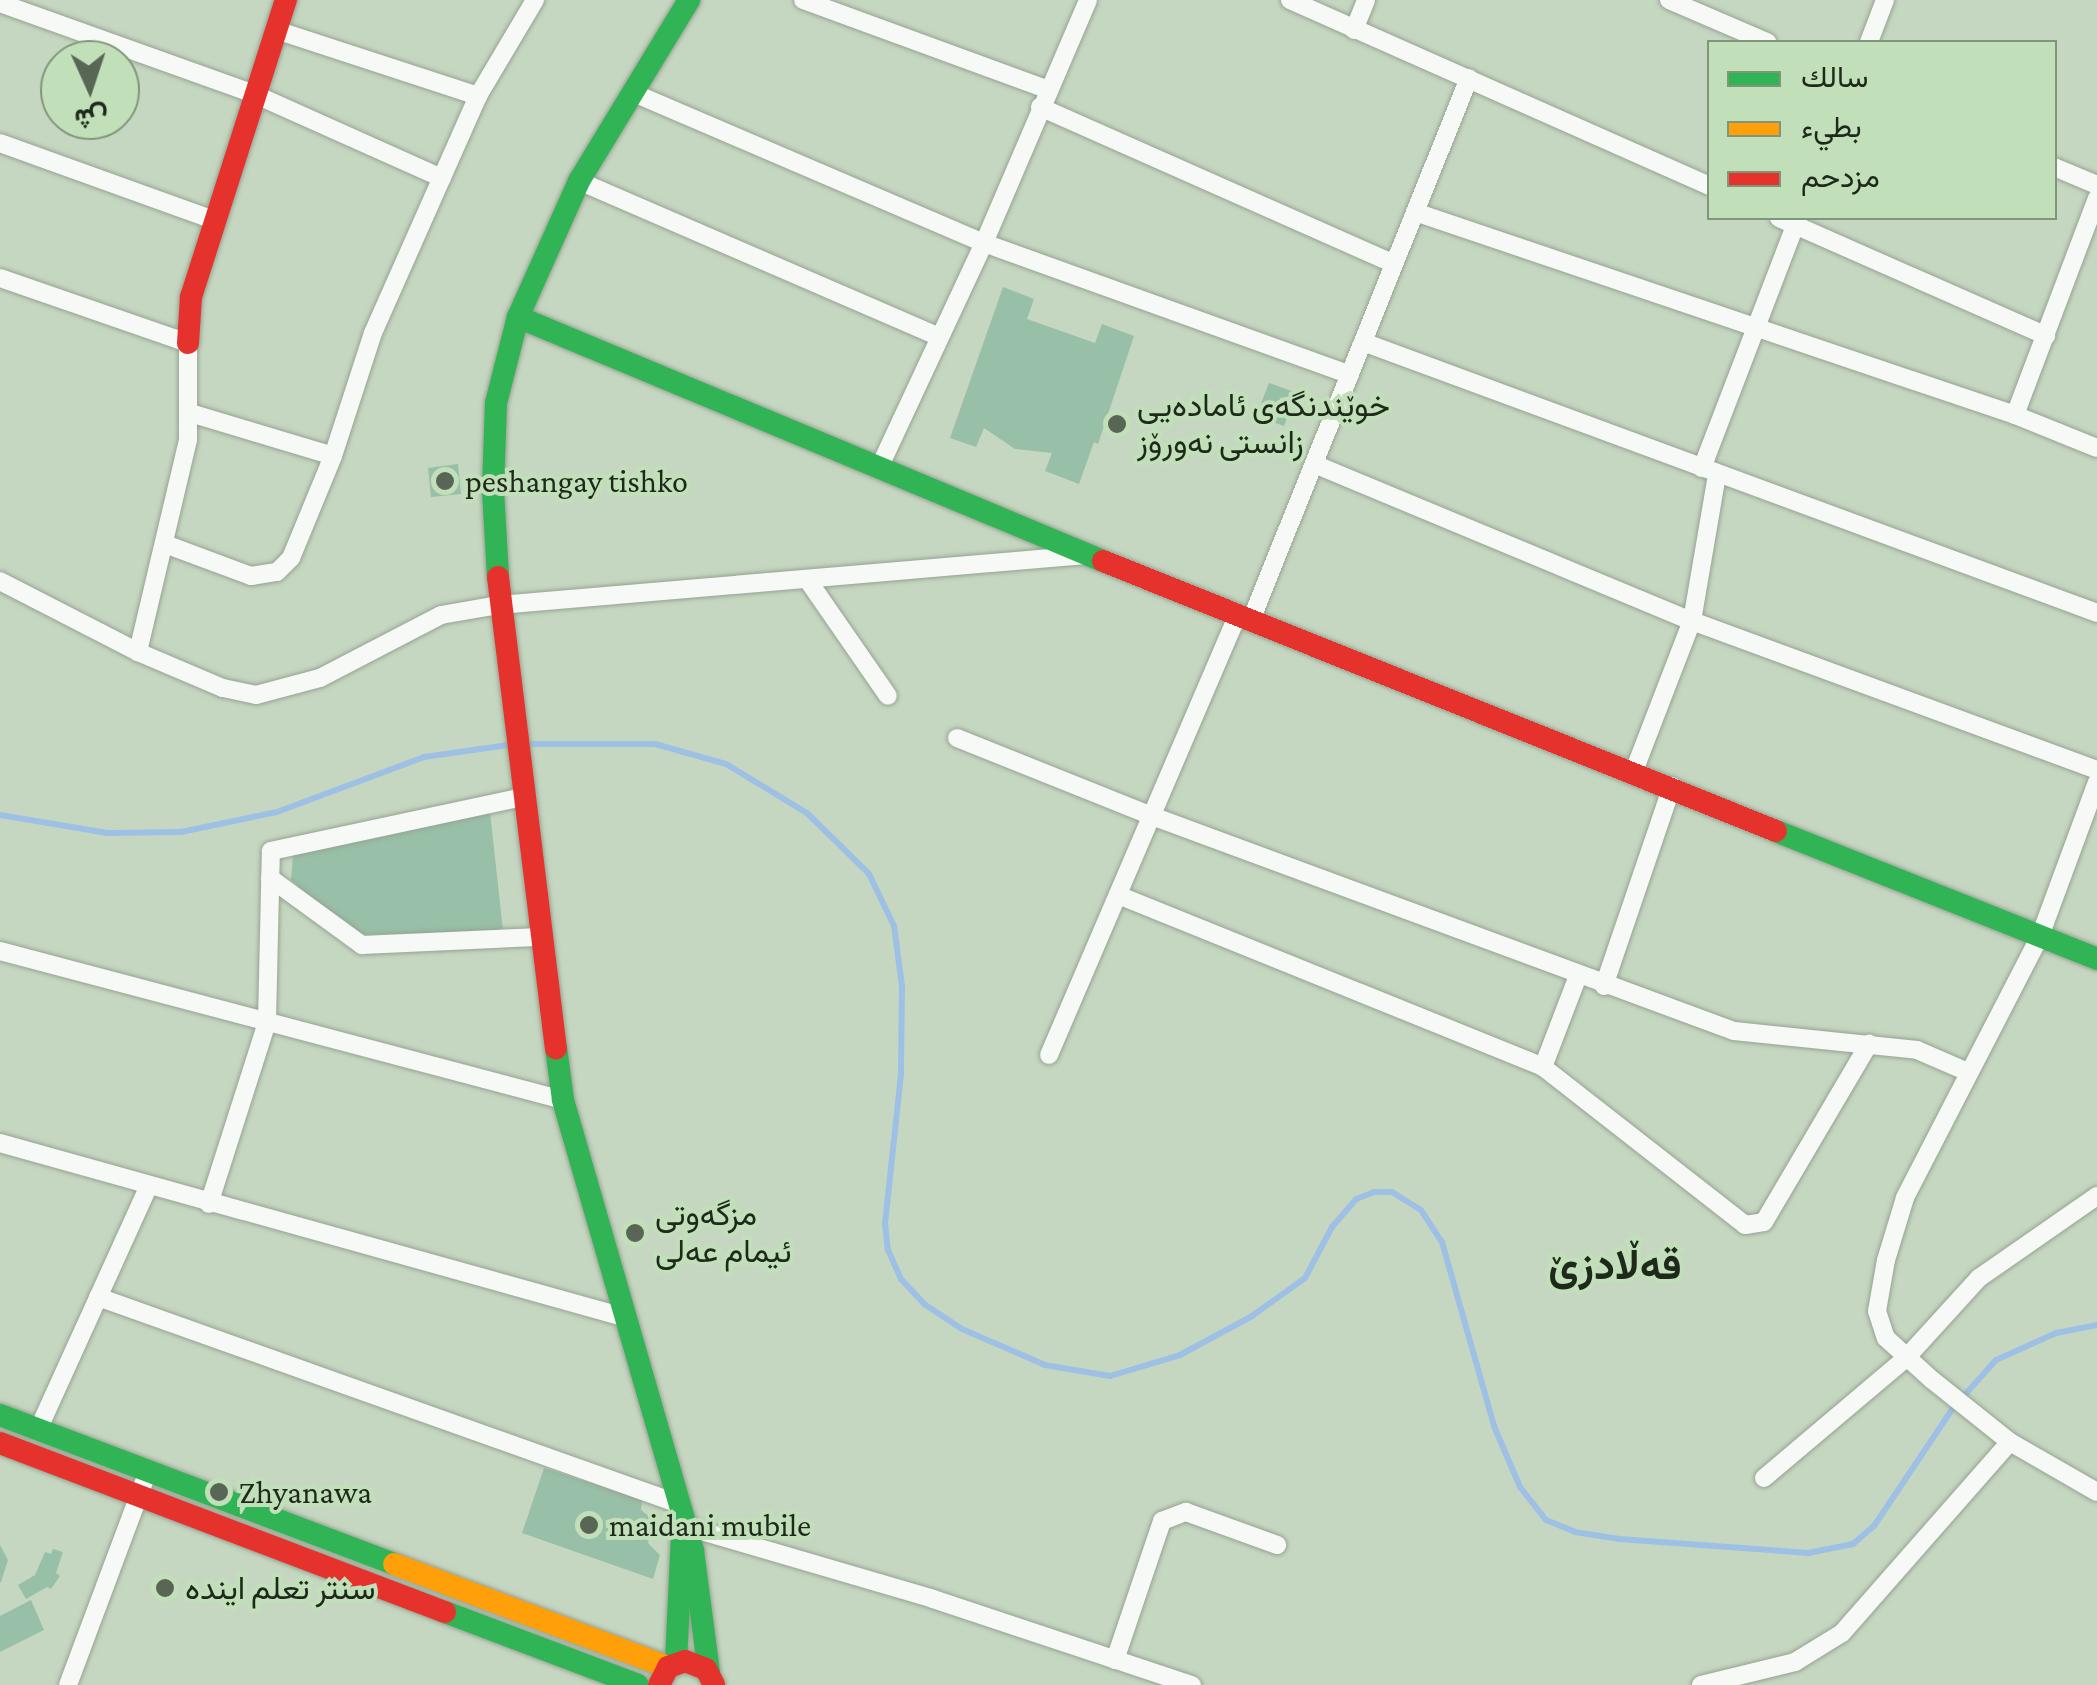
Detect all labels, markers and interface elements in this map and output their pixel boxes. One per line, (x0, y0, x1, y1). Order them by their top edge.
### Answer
north arrow (40, 40, 140, 140)
legend (1707, 40, 2057, 220)
text: سالك (1801, 60, 1868, 93)
text: ش (74, 102, 109, 135)
text: بطيء (1801, 110, 1862, 143)
text: مزدحم (1801, 160, 1880, 193)
place label: خوێندنگەی ئامادەیی زانستی نەورۆز (1137, 387, 1390, 462)
marker: خوێندنگەی ئامادەیی زانستی نەورۆز (1106, 413, 1128, 435)
place label: peshangay tishko (465, 462, 688, 500)
marker: peshangay tishko (434, 470, 456, 492)
place label: مزگەوتی ئیمام عەلی (655, 1196, 791, 1271)
marker: مزگەوتی ئیمام عەلی (624, 1222, 646, 1244)
district label: قەڵادزێ (1548, 1240, 1682, 1290)
place label: Zhyanawa (239, 1473, 372, 1511)
marker: Zhyanawa (208, 1481, 230, 1503)
place label: maidani mubile (609, 1506, 811, 1544)
marker: maidani mubile (578, 1514, 600, 1536)
place label: سنتر تعلم اينده (185, 1569, 376, 1607)
marker: سنتر تعلم اينده (154, 1577, 176, 1599)

